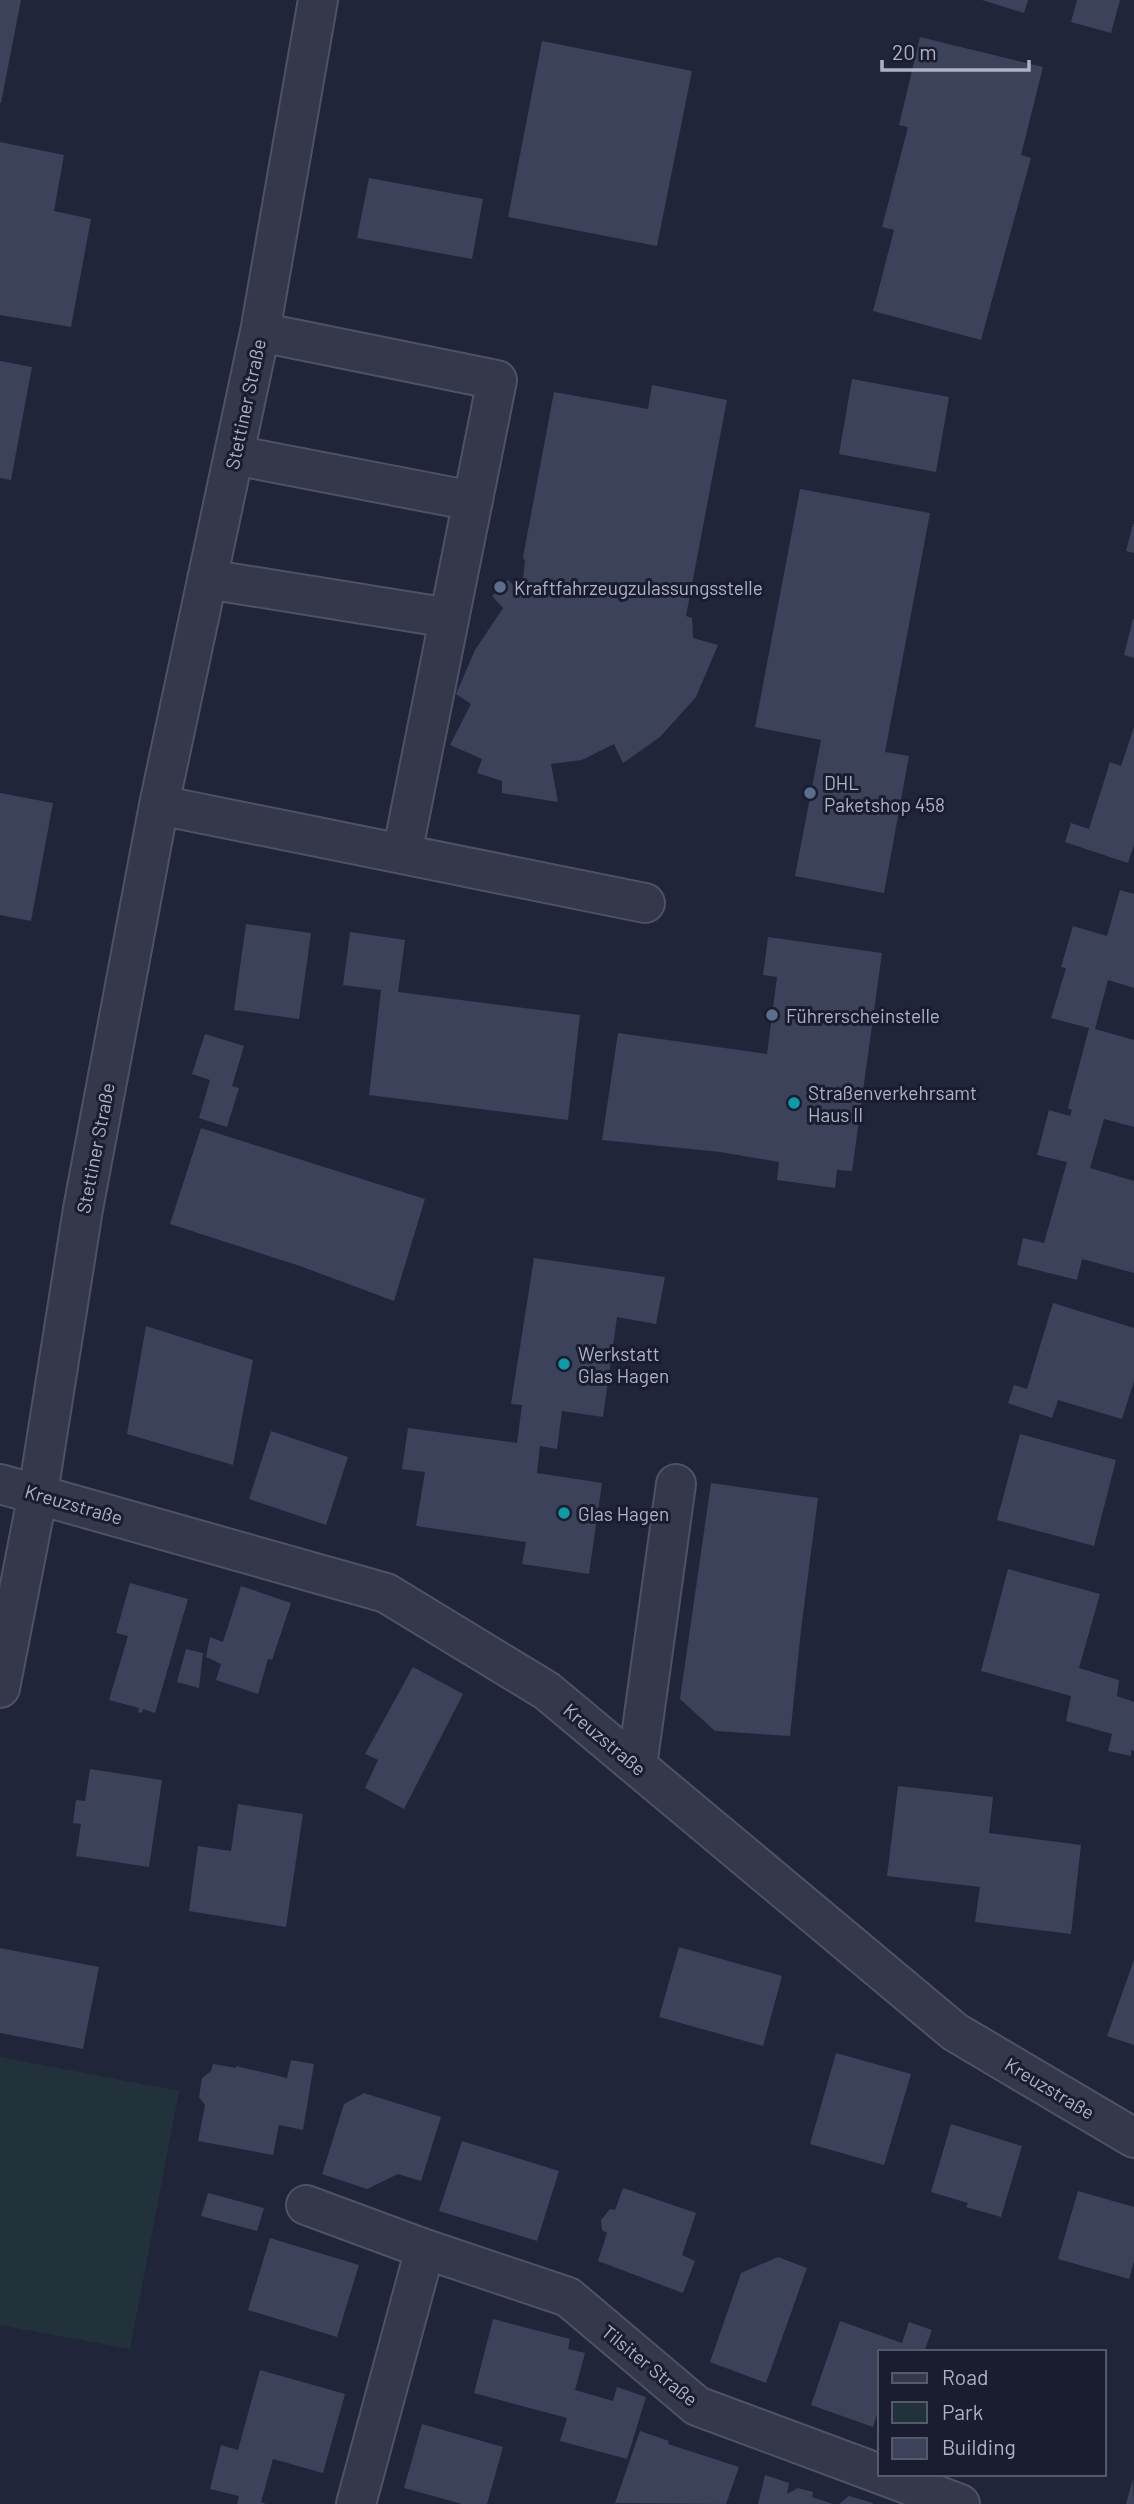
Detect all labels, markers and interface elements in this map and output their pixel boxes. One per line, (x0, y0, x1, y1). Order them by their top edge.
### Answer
scale bar (882, 28, 1029, 72)
text: 20 m (892, 39, 937, 64)
street label: Stettiner Straße (220, 337, 270, 471)
place label: Kraftfahrzeugzulassungsstelle (514, 576, 763, 599)
marker: Kraftfahrzeugzulassungsstelle (492, 579, 508, 595)
place label: DHL Paketshop 458 (824, 771, 945, 816)
marker: DHL Paketshop 458 (802, 785, 818, 801)
place label: Führerscheinstelle (786, 1004, 940, 1027)
marker: Führerscheinstelle (764, 1007, 780, 1023)
street label: Stettiner Straße (71, 1081, 119, 1215)
place label: Straßenverkehrsamt Haus II (808, 1081, 977, 1126)
marker: Straßenverkehrsamt Haus II (786, 1095, 802, 1111)
place label: Werkstatt Glas Hagen (578, 1342, 669, 1387)
marker: Werkstatt Glas Hagen (556, 1356, 572, 1372)
street label: Kreuzstraße (23, 1479, 125, 1529)
place label: Glas Hagen (578, 1502, 669, 1525)
marker: Glas Hagen (556, 1505, 572, 1521)
street label: Kreuzstraße (559, 1698, 651, 1780)
street label: Kreuzstraße (1001, 2052, 1099, 2124)
street label: Tilsiter Straße (597, 2319, 703, 2411)
legend (878, 2350, 1106, 2476)
text: Road (942, 2364, 988, 2389)
text: Park (942, 2399, 983, 2424)
text: Building (942, 2434, 1016, 2459)

